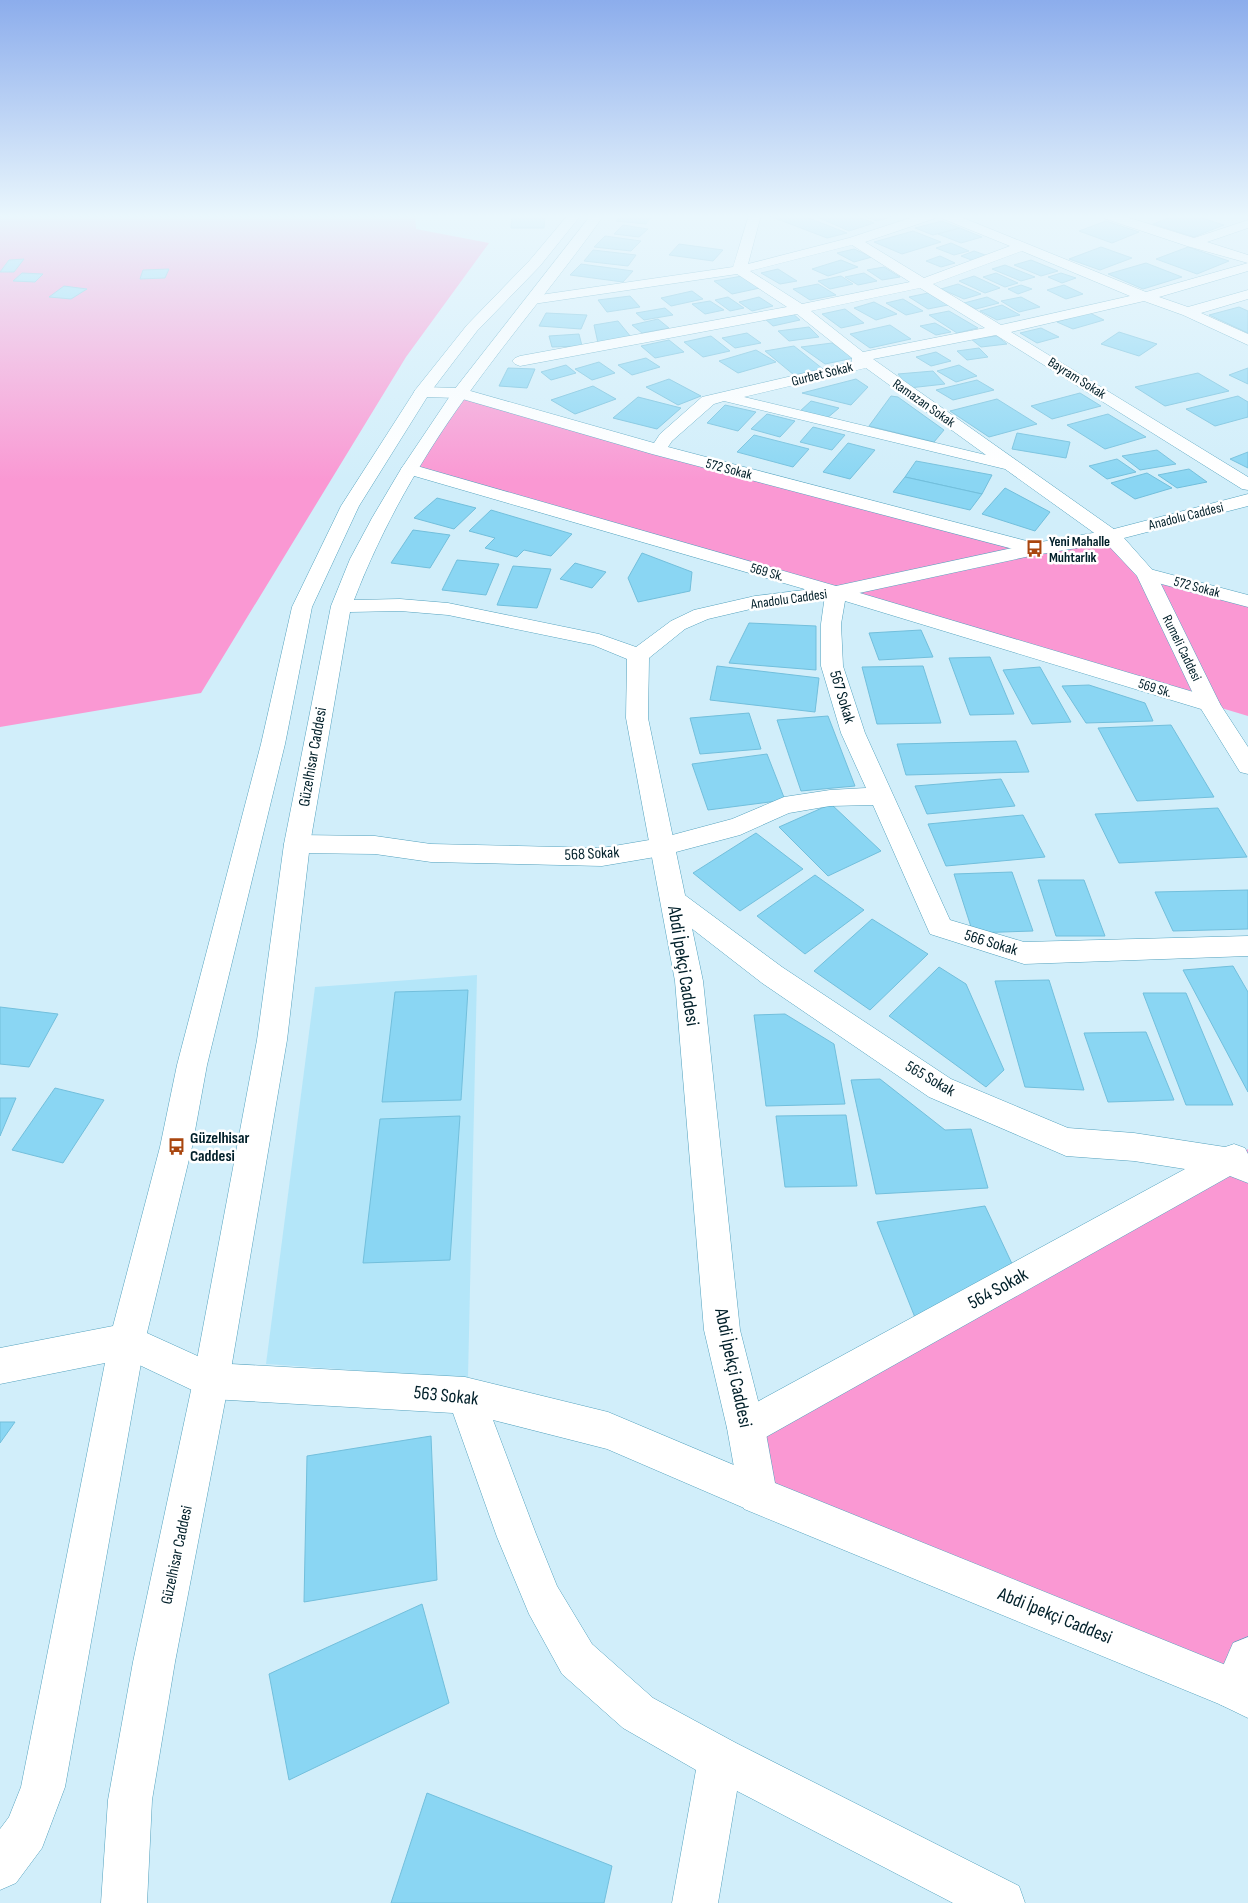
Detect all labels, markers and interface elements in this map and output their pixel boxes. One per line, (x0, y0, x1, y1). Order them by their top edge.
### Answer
street label: Bayram Sokak (1045, 353, 1110, 403)
street label: Gurbet Sokak (790, 358, 855, 390)
street label: Ramazan Sokak (889, 375, 959, 431)
street label: 572 Sokak (704, 455, 755, 483)
street label: Anadolu Caddesi (1146, 498, 1225, 534)
place label: Yeni Mahalle Muhtarlık (1049, 533, 1110, 566)
bus stop icon: Yeni Mahalle Muhtarlık (1025, 539, 1045, 559)
street label: 569 Sk. (748, 559, 786, 585)
street label: 572 Sokak (1172, 573, 1223, 601)
street label: Anadolu Caddesi (749, 585, 828, 613)
street label: Rumeli Caddesi (1159, 612, 1205, 684)
street label: 567 Sokak (825, 668, 859, 726)
street label: 569 Sk. (1136, 675, 1174, 701)
street label: Güzelhisar Caddesi (295, 706, 331, 808)
street label: 568 Sokak (564, 843, 620, 865)
street label: Abdi İpekçi Caddesi (662, 903, 704, 1028)
street label: 566 Sokak (962, 926, 1020, 960)
street label: 565 Sokak (902, 1057, 958, 1101)
place label: Güzelhisar Caddesi (190, 1129, 249, 1166)
bus stop icon: Güzelhisar Caddesi (166, 1137, 186, 1157)
street label: 564 Sokak (964, 1263, 1033, 1315)
street label: Abdi İpekçi Caddesi (709, 1305, 757, 1430)
street label: 563 Sokak (413, 1381, 480, 1411)
street label: Güzelhisar Caddesi (157, 1504, 197, 1606)
street label: Abdi İpekçi Caddesi (994, 1582, 1116, 1649)

